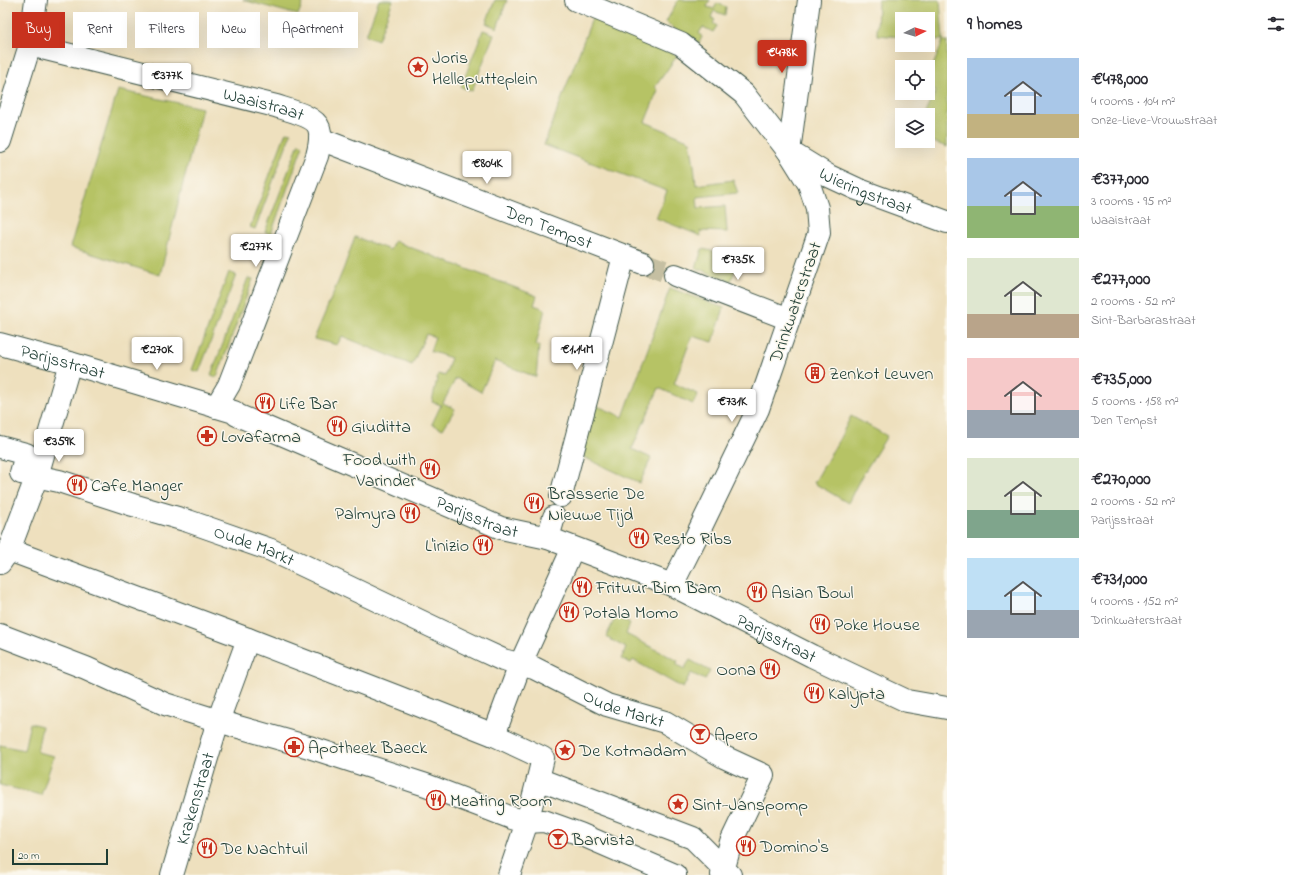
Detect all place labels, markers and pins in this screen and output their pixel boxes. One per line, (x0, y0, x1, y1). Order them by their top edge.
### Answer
pin: €478K (754, 40, 810, 74)
place label: Joris Helleputteplein (432, 46, 537, 93)
place icon: Joris Helleputteplein (407, 56, 429, 78)
pin: €377K (139, 63, 195, 97)
pin: €804K (459, 151, 515, 185)
pin: €277K (228, 234, 284, 268)
pin: €735K (710, 247, 766, 281)
pin: €270K (129, 337, 185, 371)
pin: €1.14M (544, 337, 610, 371)
building icon: Zenkot Leuven (804, 362, 826, 384)
place label: Zenkot Leuven (829, 362, 933, 388)
pin: €731K (704, 389, 760, 423)
restaurant icon: Life Bar (254, 392, 276, 414)
place label: Life Bar (279, 392, 338, 418)
restaurant icon: Giuditta (326, 415, 348, 437)
place label: Giuditta (351, 415, 411, 441)
pharmacy icon: Lovafarma (196, 425, 218, 447)
place label: Lovafarma (221, 425, 301, 451)
pin: €359K (31, 429, 87, 463)
place label: Food with Varinder (342, 448, 416, 495)
restaurant icon: Food with Varinder (419, 458, 441, 480)
restaurant icon: Cafe Manger (66, 474, 88, 496)
place label: Cafe Manger (91, 474, 183, 501)
place label: Brasserie De Nieuwe Tijd (547, 482, 645, 529)
restaurant icon: Brasserie De Nieuwe Tijd (523, 492, 545, 514)
place label: Palmyra (335, 502, 396, 528)
restaurant icon: Palmyra (399, 502, 421, 524)
restaurant icon: Resto Ribs (628, 527, 650, 549)
place label: Resto Ribs (653, 527, 732, 553)
place label: L'inizio (425, 534, 469, 560)
restaurant icon: L'inizio (472, 534, 494, 556)
restaurant icon: Frituur Bim Bam (571, 576, 593, 598)
place label: Frituur Bim Bam (595, 576, 721, 602)
restaurant icon: Asian Bowl (746, 581, 768, 603)
place label: Asian Bowl (771, 581, 854, 607)
restaurant icon: Potala Momo (558, 601, 580, 623)
place label: Potala Momo (583, 601, 678, 627)
restaurant icon: Poke House (809, 613, 831, 635)
place label: Poke House (834, 613, 921, 639)
place label: Oona (716, 658, 756, 684)
restaurant icon: Oona (759, 658, 781, 680)
restaurant icon: Kalypta (803, 682, 825, 704)
place label: Kalypta (828, 682, 885, 708)
bar icon: Apero (689, 723, 711, 745)
place label: Apero (714, 723, 758, 749)
pharmacy icon: Apotheek Baeck (283, 736, 305, 758)
place label: Apotheek Baeck (308, 736, 427, 762)
place icon: De Kotmadam (554, 739, 576, 761)
place label: De Kotmadam (578, 739, 686, 765)
restaurant icon: Meating Room (425, 789, 447, 811)
place label: Meating Room (450, 789, 552, 816)
place icon: Sint-Janspomp (667, 793, 689, 815)
place label: Sint-Janspomp (692, 793, 808, 819)
bar icon: Barvista (547, 828, 569, 850)
place label: Barvista (571, 828, 635, 854)
restaurant icon: Domino's (735, 835, 757, 857)
place label: Domino's (759, 835, 829, 861)
restaurant icon: De Nachtuil (196, 837, 218, 859)
place label: De Nachtuil (220, 837, 308, 863)

